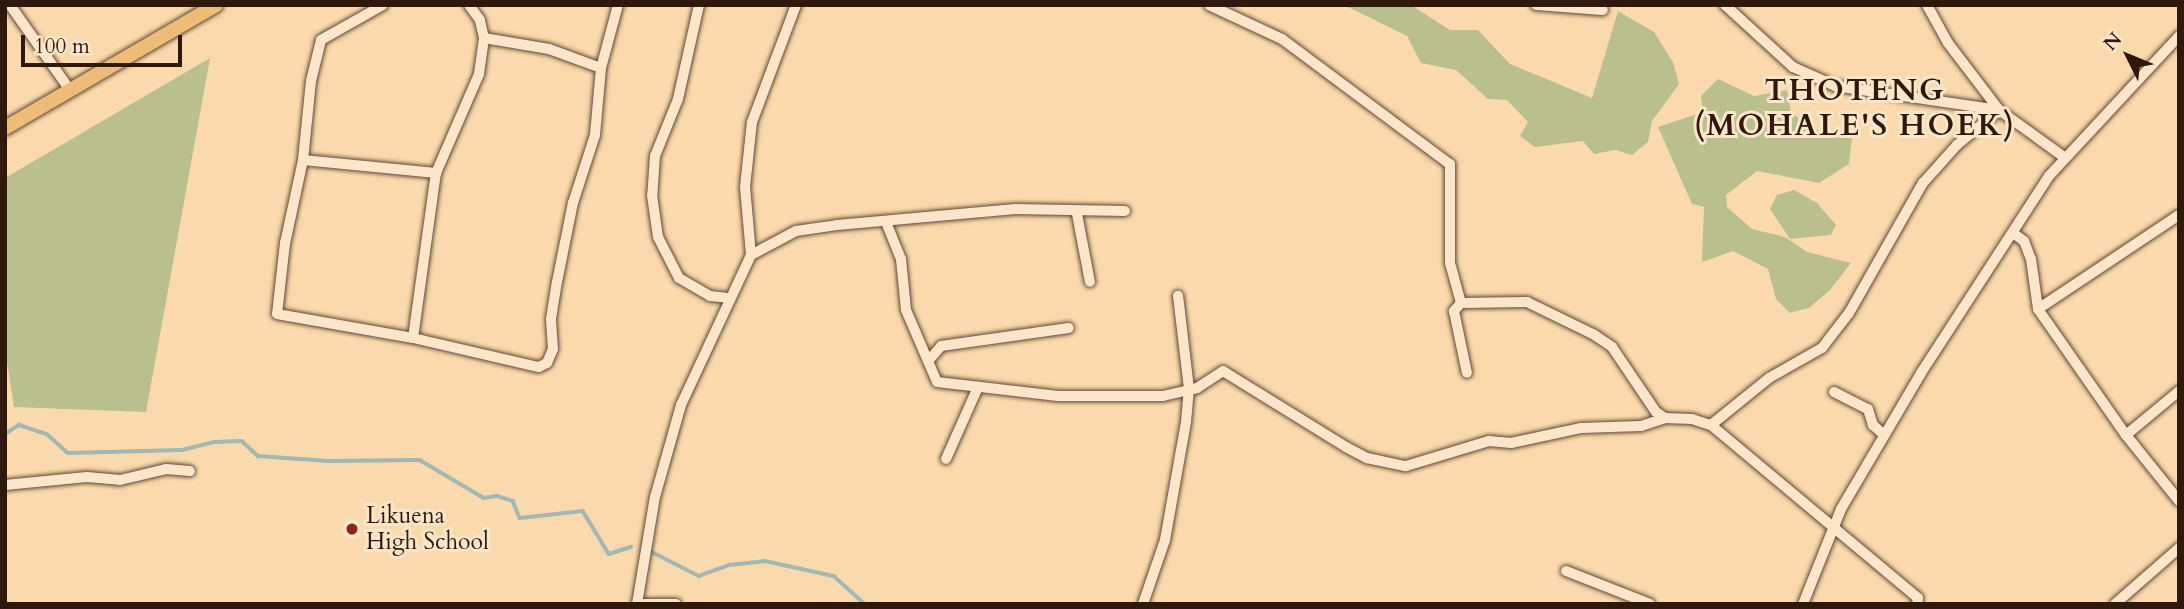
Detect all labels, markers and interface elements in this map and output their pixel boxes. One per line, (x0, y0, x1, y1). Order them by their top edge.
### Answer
scale bar (24, 21, 186, 65)
north arrow (2093, 21, 2163, 91)
text: N (2098, 27, 2128, 57)
text: 100 m (34, 32, 90, 61)
district label: THOTENG (MOHALE'S HOEK) (1696, 73, 2014, 144)
place label: Likuena High School (366, 502, 489, 556)
marker: Likuena High School (344, 521, 360, 537)

